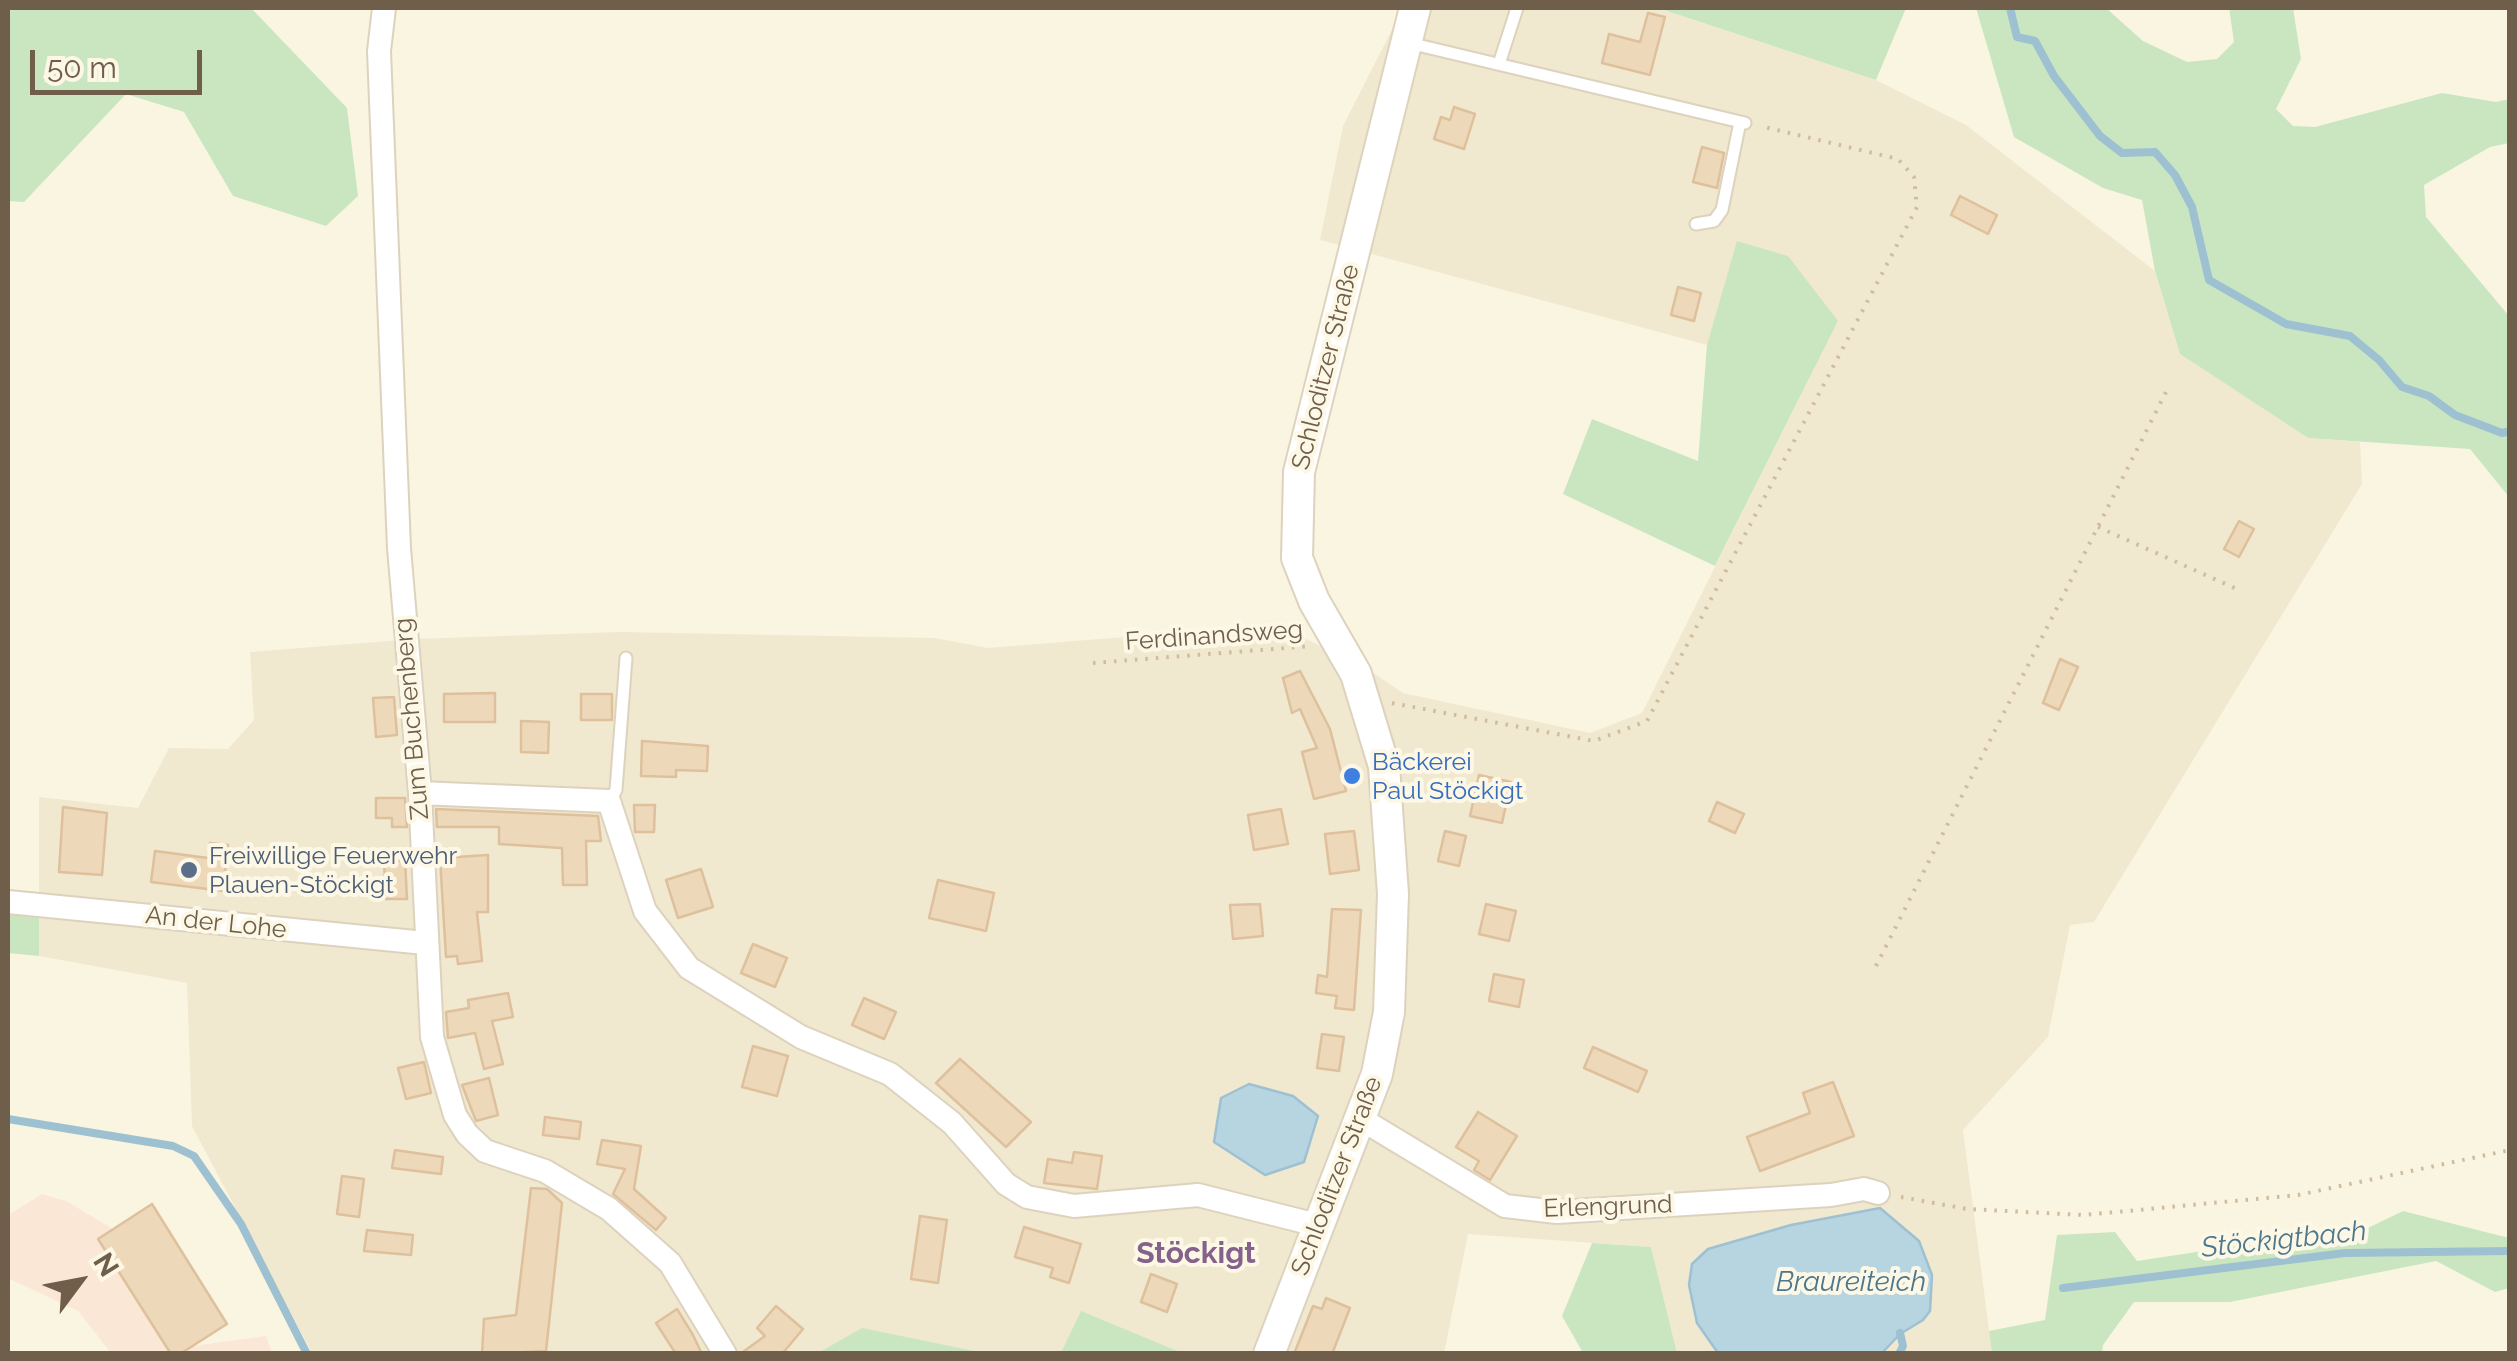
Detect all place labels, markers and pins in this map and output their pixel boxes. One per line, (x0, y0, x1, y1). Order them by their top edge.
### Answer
place label: Bäckerei Paul Stöckigt (1372, 747, 1523, 806)
marker: Bäckerei Paul Stöckigt (1341, 765, 1363, 787)
place label: Freiwillige Feuerwehr Plauen-Stöckigt (209, 841, 457, 900)
marker: Freiwillige Feuerwehr Plauen-Stöckigt (178, 859, 200, 881)

